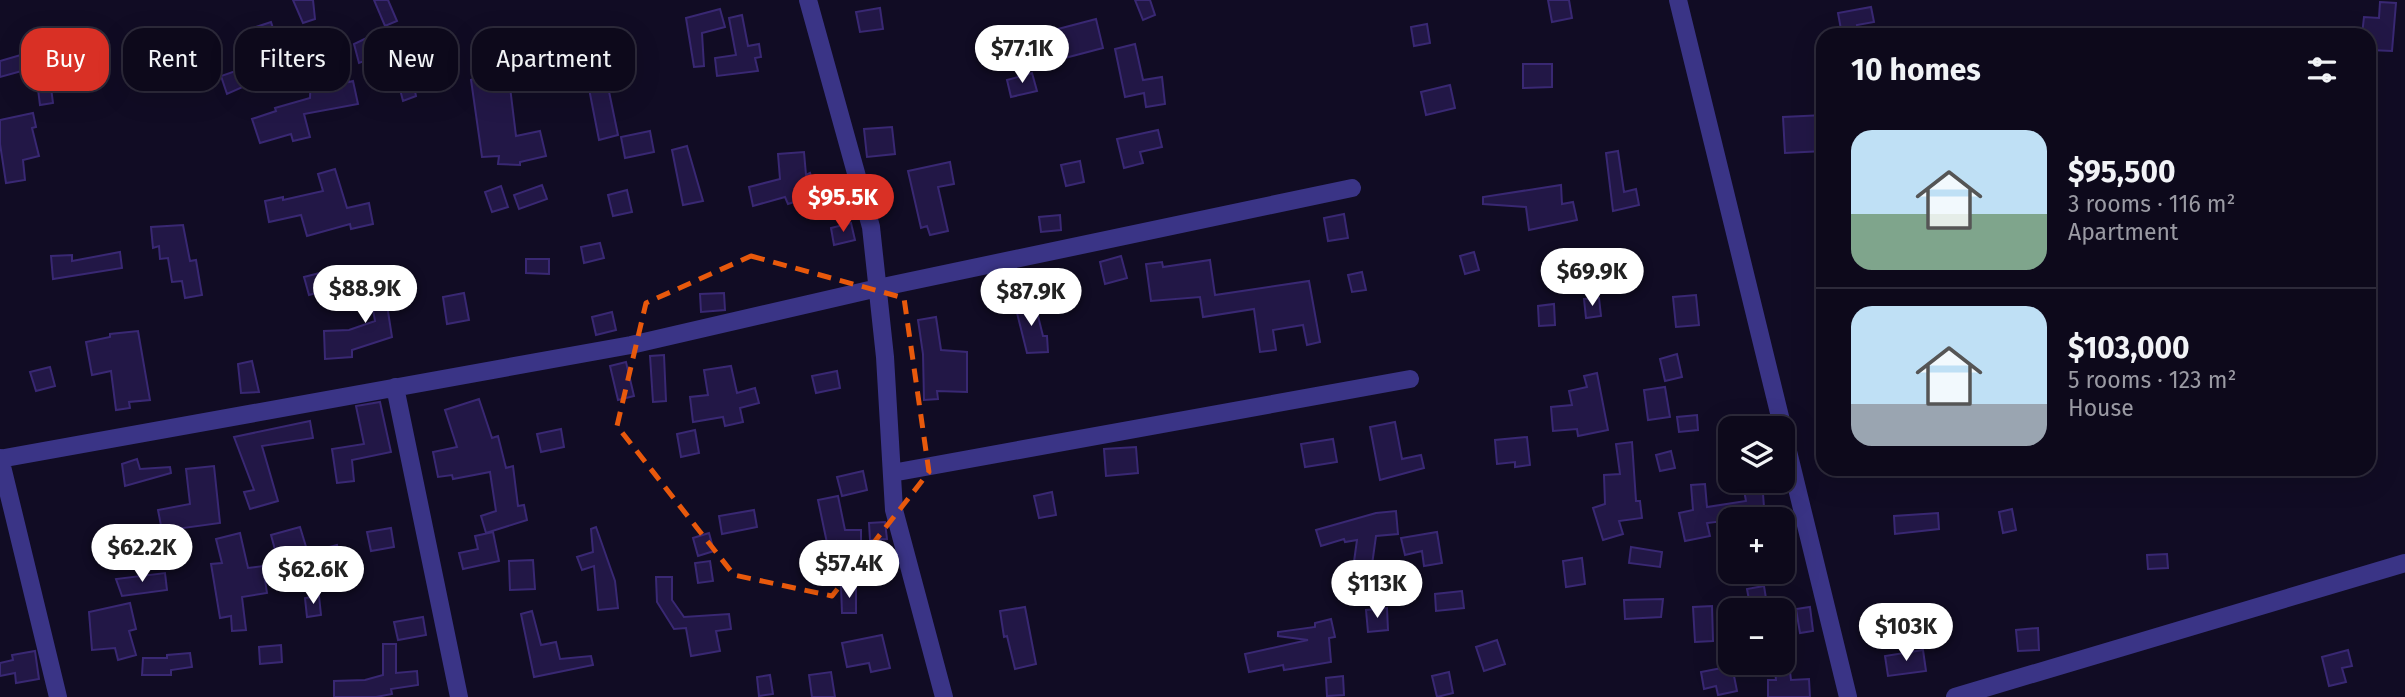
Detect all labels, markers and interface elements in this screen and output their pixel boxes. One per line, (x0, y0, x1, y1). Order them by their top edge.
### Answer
pin: $77.1K (965, 25, 1079, 85)
chip: Buy (21, 28, 109, 91)
chip: Rent (123, 28, 221, 91)
chip: Filters (235, 28, 350, 91)
chip: New (364, 28, 458, 91)
chip: Apartment (472, 28, 635, 91)
text: $77.1K (991, 34, 1053, 62)
icon: filters (2303, 51, 2341, 89)
text: 10 homes (1851, 52, 1981, 88)
text: $95,500 (2068, 154, 2176, 190)
icon: home (1907, 158, 1991, 242)
pin: $95.5K (786, 174, 900, 234)
text: $95.5K (808, 183, 878, 211)
text: 3 rooms · 116 m² (2068, 190, 2236, 218)
text: Apartment (2068, 218, 2178, 246)
pin: $69.9K (1535, 248, 1649, 308)
text: $69.9K (1557, 257, 1627, 285)
pin: $88.9K (308, 266, 422, 325)
pin: $87.9K (974, 268, 1088, 328)
text: $88.9K (329, 274, 401, 302)
text: $87.9K (997, 277, 1065, 305)
text: $103,000 (2068, 330, 2190, 366)
icon: home (1907, 334, 1991, 418)
text: 5 rooms · 123 m² (2068, 366, 2236, 394)
text: House (2068, 394, 2134, 422)
map controls (1718, 416, 1795, 675)
button: layers (1718, 416, 1795, 493)
button: + (1718, 507, 1795, 584)
pin: $62.2K (85, 524, 199, 584)
text: $62.2K (107, 533, 177, 561)
pin: $57.4K (792, 540, 906, 600)
pin: $62.6K (256, 546, 370, 606)
text: $57.4K (815, 549, 883, 577)
text: $62.6K (278, 555, 348, 583)
pin: $113K (1328, 560, 1426, 620)
text: $113K (1347, 569, 1407, 597)
button: − (1718, 598, 1795, 675)
pin: $103K (1857, 604, 1955, 663)
text: $103K (1875, 612, 1937, 640)

